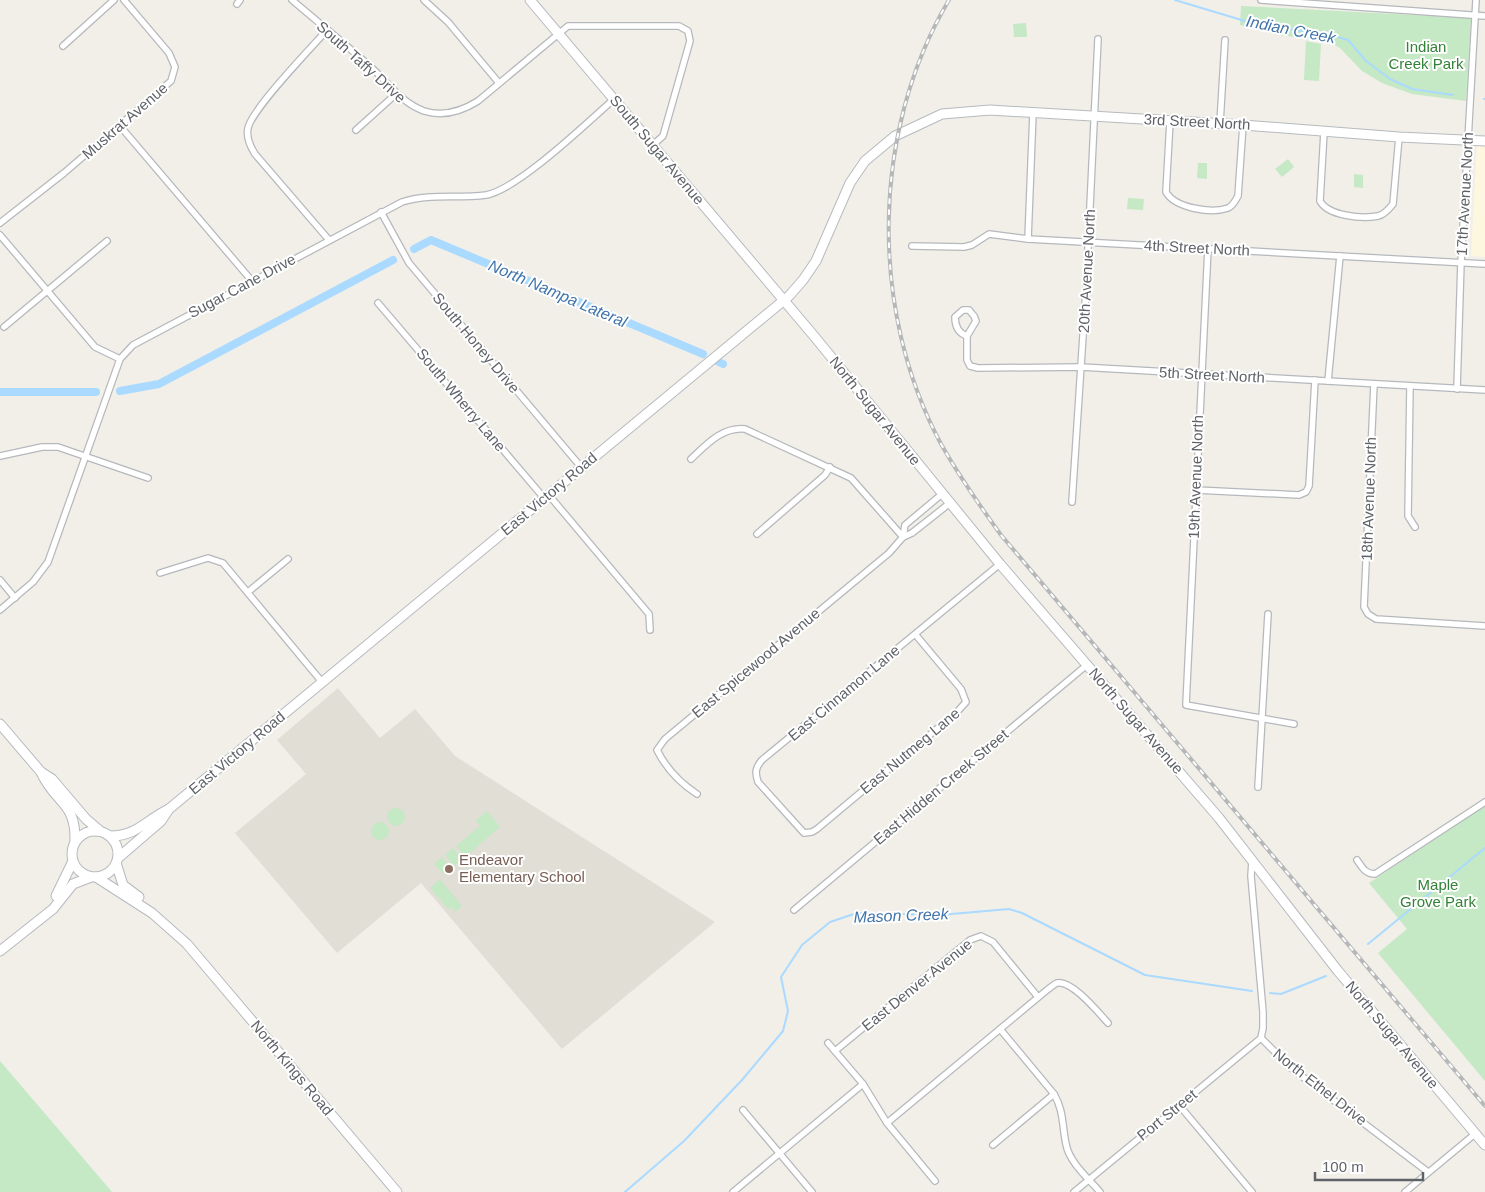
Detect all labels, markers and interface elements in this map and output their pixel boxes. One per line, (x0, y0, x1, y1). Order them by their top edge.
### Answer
water label: Indian Creek (1245, 12, 1338, 47)
street label: South Taffy Drive (313, 17, 409, 106)
park label: Indian Creek Park (1388, 38, 1464, 72)
street label: Muskrat Avenue (79, 79, 171, 162)
street label: South Sugar Avenue (607, 92, 708, 208)
street label: 3rd Street North (1143, 110, 1251, 133)
street label: 17th Avenue North (1453, 132, 1476, 256)
street label: 20th Avenue North (1075, 209, 1098, 333)
street label: 4th Street North (1144, 236, 1250, 259)
street label: Sugar Cane Drive (185, 250, 298, 321)
water label: North Nampa Lateral (486, 257, 630, 330)
street label: South Honey Drive (429, 289, 523, 396)
street label: South Wherry Lane (413, 345, 509, 455)
street label: North Sugar Avenue (826, 353, 924, 468)
street label: 5th Street North (1159, 363, 1265, 386)
street label: 19th Avenue North (1185, 415, 1206, 539)
street label: 18th Avenue North (1358, 437, 1379, 561)
street label: East Victory Road (497, 449, 600, 539)
street label: East Spicewood Avenue (688, 604, 823, 721)
street label: East Cinnamon Lane (785, 641, 903, 744)
street label: North Sugar Avenue (1086, 664, 1187, 777)
street label: East Nutmeg Lane (857, 704, 963, 797)
street label: East Victory Road (185, 708, 288, 798)
street label: East Hidden Creek Street (870, 725, 1012, 848)
place label: Endeavor Elementary School (459, 851, 585, 885)
marker: Endeavor Elementary School (443, 863, 455, 875)
park label: Maple Grove Park (1400, 876, 1476, 910)
water label: Mason Creek (853, 905, 950, 926)
street label: East Denver Avenue (858, 935, 975, 1034)
street label: North Sugar Avenue (1343, 978, 1442, 1092)
street label: North Kings Road (248, 1017, 337, 1118)
street label: North Ethel Drive (1270, 1045, 1371, 1128)
street label: Port Street (1133, 1085, 1201, 1144)
scale bar (1315, 1150, 1422, 1182)
text: 100 m (1322, 1158, 1364, 1175)

